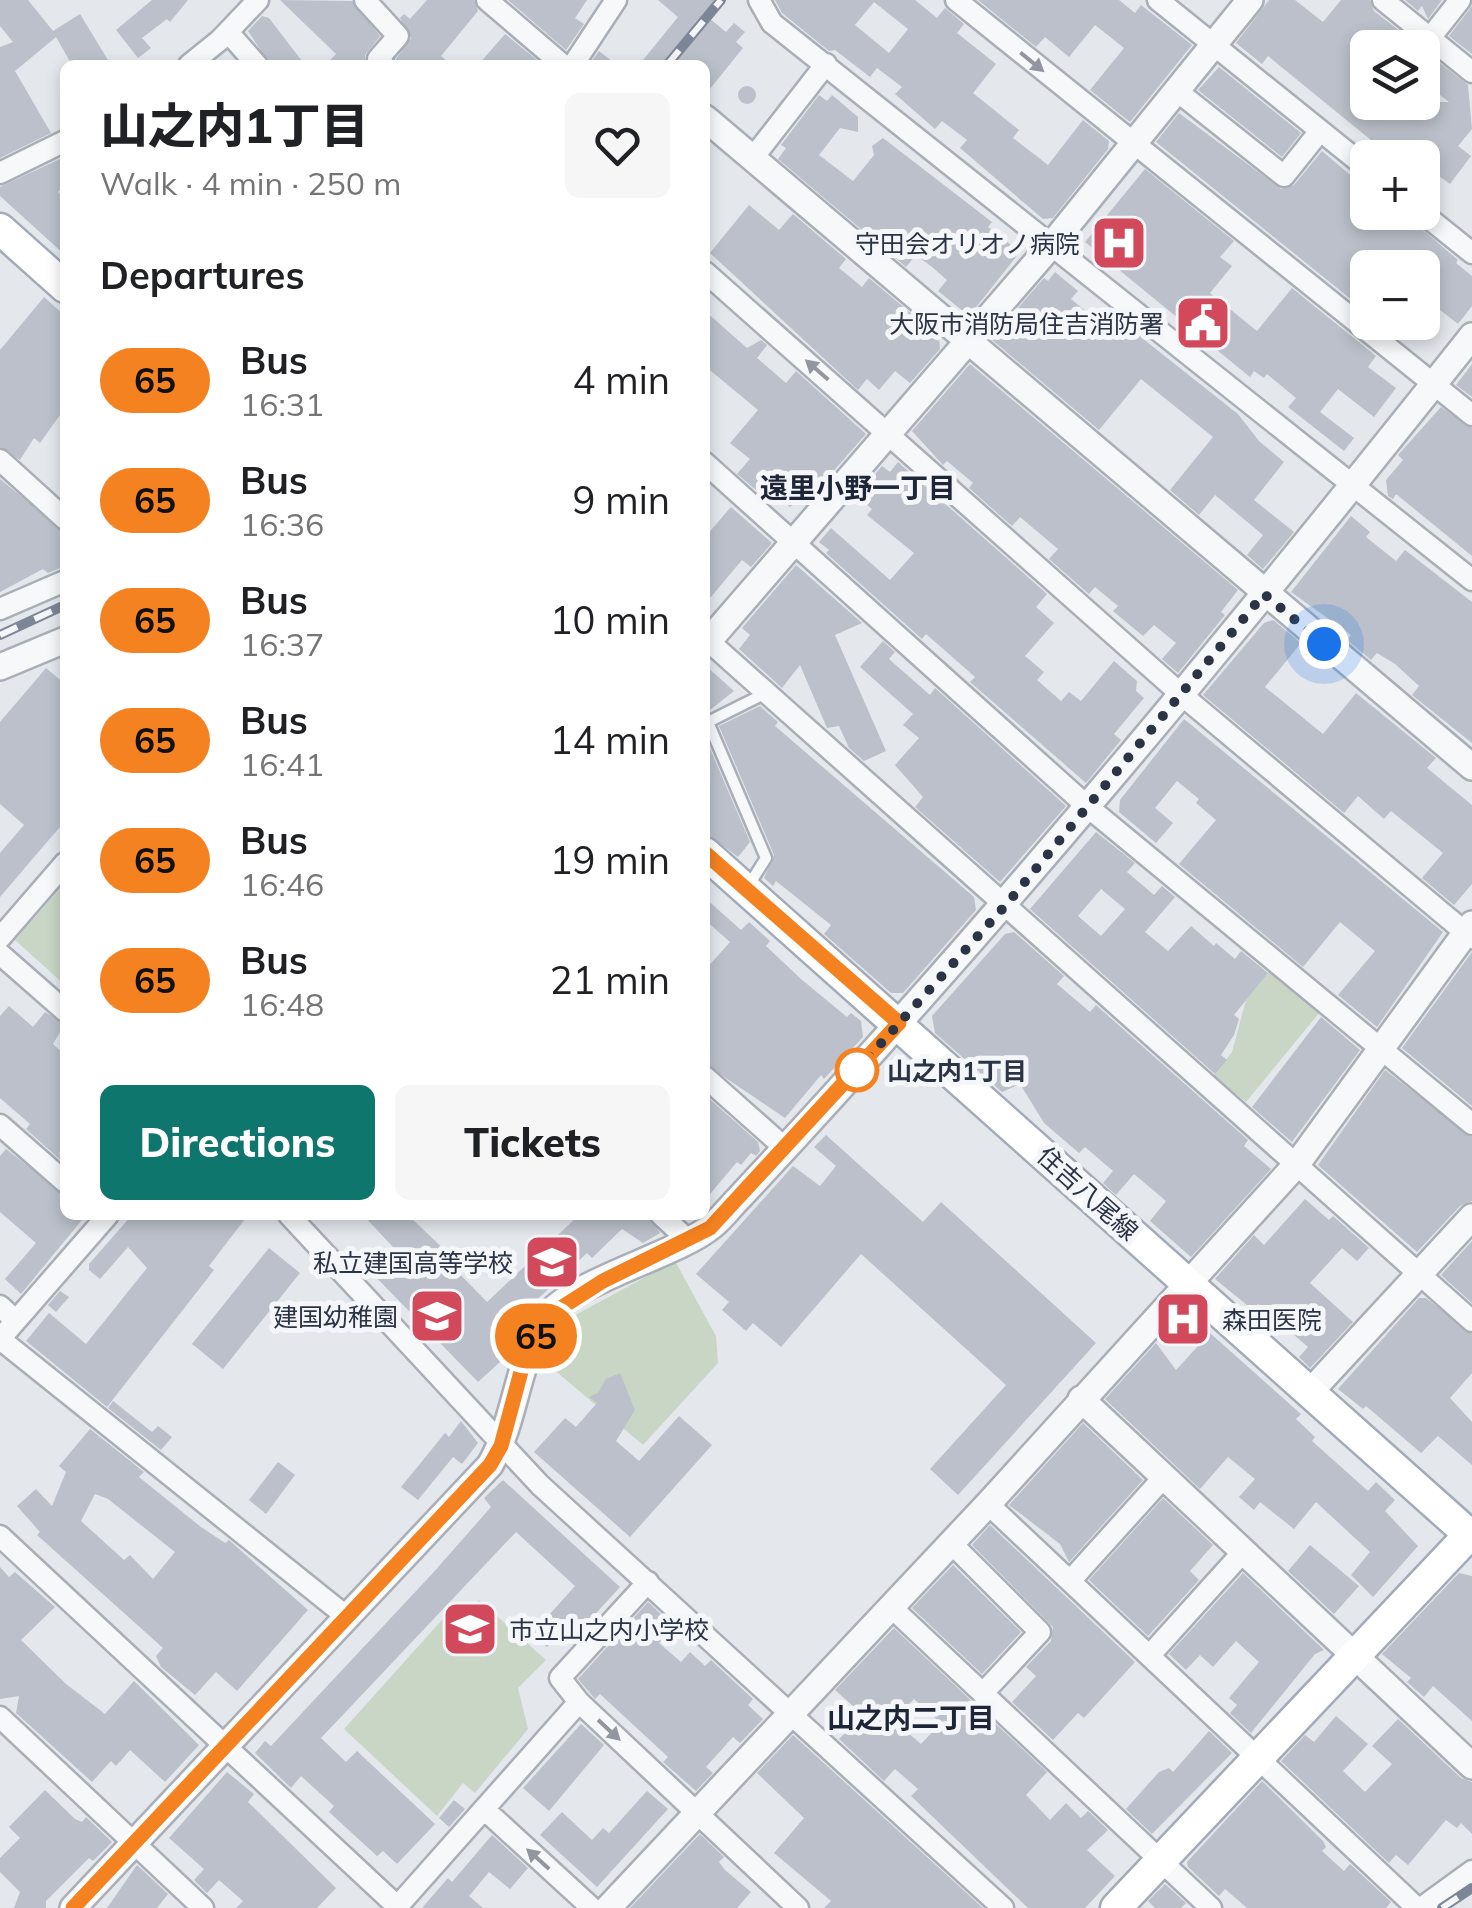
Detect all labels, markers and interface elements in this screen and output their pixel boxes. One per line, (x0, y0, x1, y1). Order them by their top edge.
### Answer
map controls (1350, 30, 1440, 340)
button: layers (1350, 30, 1440, 120)
one-way arrow (1019, 50, 1044, 72)
button: heart (565, 93, 670, 198)
text: 山之内1丁目 (100, 95, 369, 155)
button: + (1350, 140, 1440, 230)
text: Walk · 4 min · 250 m (100, 163, 401, 203)
hospital icon: 守田会オリオノ病院 (1089, 213, 1149, 273)
place label: 守田会オリオノ病院 (855, 228, 1080, 259)
button: − (1350, 250, 1440, 340)
text: Departures (100, 251, 304, 299)
public building icon: 大阪市消防局住吉消防署 (1173, 293, 1233, 353)
place label: 大阪市消防局住吉消防署 (889, 308, 1164, 339)
text: Bus (240, 336, 308, 384)
text: 4 min (573, 356, 670, 404)
text: 65 (134, 358, 176, 402)
one-way arrow (805, 359, 830, 381)
text: 16:31 (240, 384, 324, 424)
text: Bus (240, 456, 308, 504)
district label: 遠里小野一丁目 (760, 470, 956, 505)
text: 9 min (573, 476, 670, 524)
text: 65 (134, 478, 176, 522)
text: 16:36 (240, 504, 324, 544)
text: Bus (240, 576, 308, 624)
text: 10 min (550, 596, 670, 644)
text: 65 (134, 598, 176, 642)
your location (1299, 619, 1349, 669)
text: 16:37 (240, 624, 324, 664)
text: Bus (240, 696, 308, 744)
text: 14 min (550, 716, 670, 764)
text: 65 (134, 718, 176, 762)
text: 16:41 (240, 744, 324, 784)
text: Bus (240, 816, 308, 864)
text: 19 min (550, 836, 670, 884)
text: 65 (134, 838, 176, 882)
text: 16:46 (240, 864, 324, 904)
text: Bus (240, 936, 308, 984)
text: 21 min (550, 956, 670, 1004)
text: 65 (134, 958, 176, 1002)
text: 16:48 (240, 984, 324, 1024)
marker: 山之内1丁目 (836, 1049, 878, 1091)
place label: 山之内1丁目 (887, 1055, 1027, 1086)
button: Directions (100, 1085, 375, 1200)
button: Tickets (395, 1085, 670, 1200)
street label: 住吉八尾線 (1031, 1140, 1145, 1246)
school or university icon: 私立建国高等学校 (522, 1232, 582, 1292)
place label: 私立建国高等学校 (313, 1247, 513, 1278)
school or university icon: 建国幼稚園 (407, 1286, 467, 1346)
hospital icon: 森田医院 (1153, 1289, 1213, 1349)
place label: 建国幼稚園 (273, 1301, 398, 1332)
line badge: 65 (491, 1304, 581, 1368)
place label: 森田医院 (1222, 1304, 1322, 1335)
text: 65 (515, 1314, 557, 1358)
school or university icon: 市立山之内小学校 (440, 1599, 500, 1659)
place label: 市立山之内小学校 (509, 1614, 709, 1645)
district label: 山之内二丁目 (827, 1700, 995, 1735)
one-way arrow (597, 1718, 621, 1741)
one-way arrow (526, 1848, 551, 1870)

